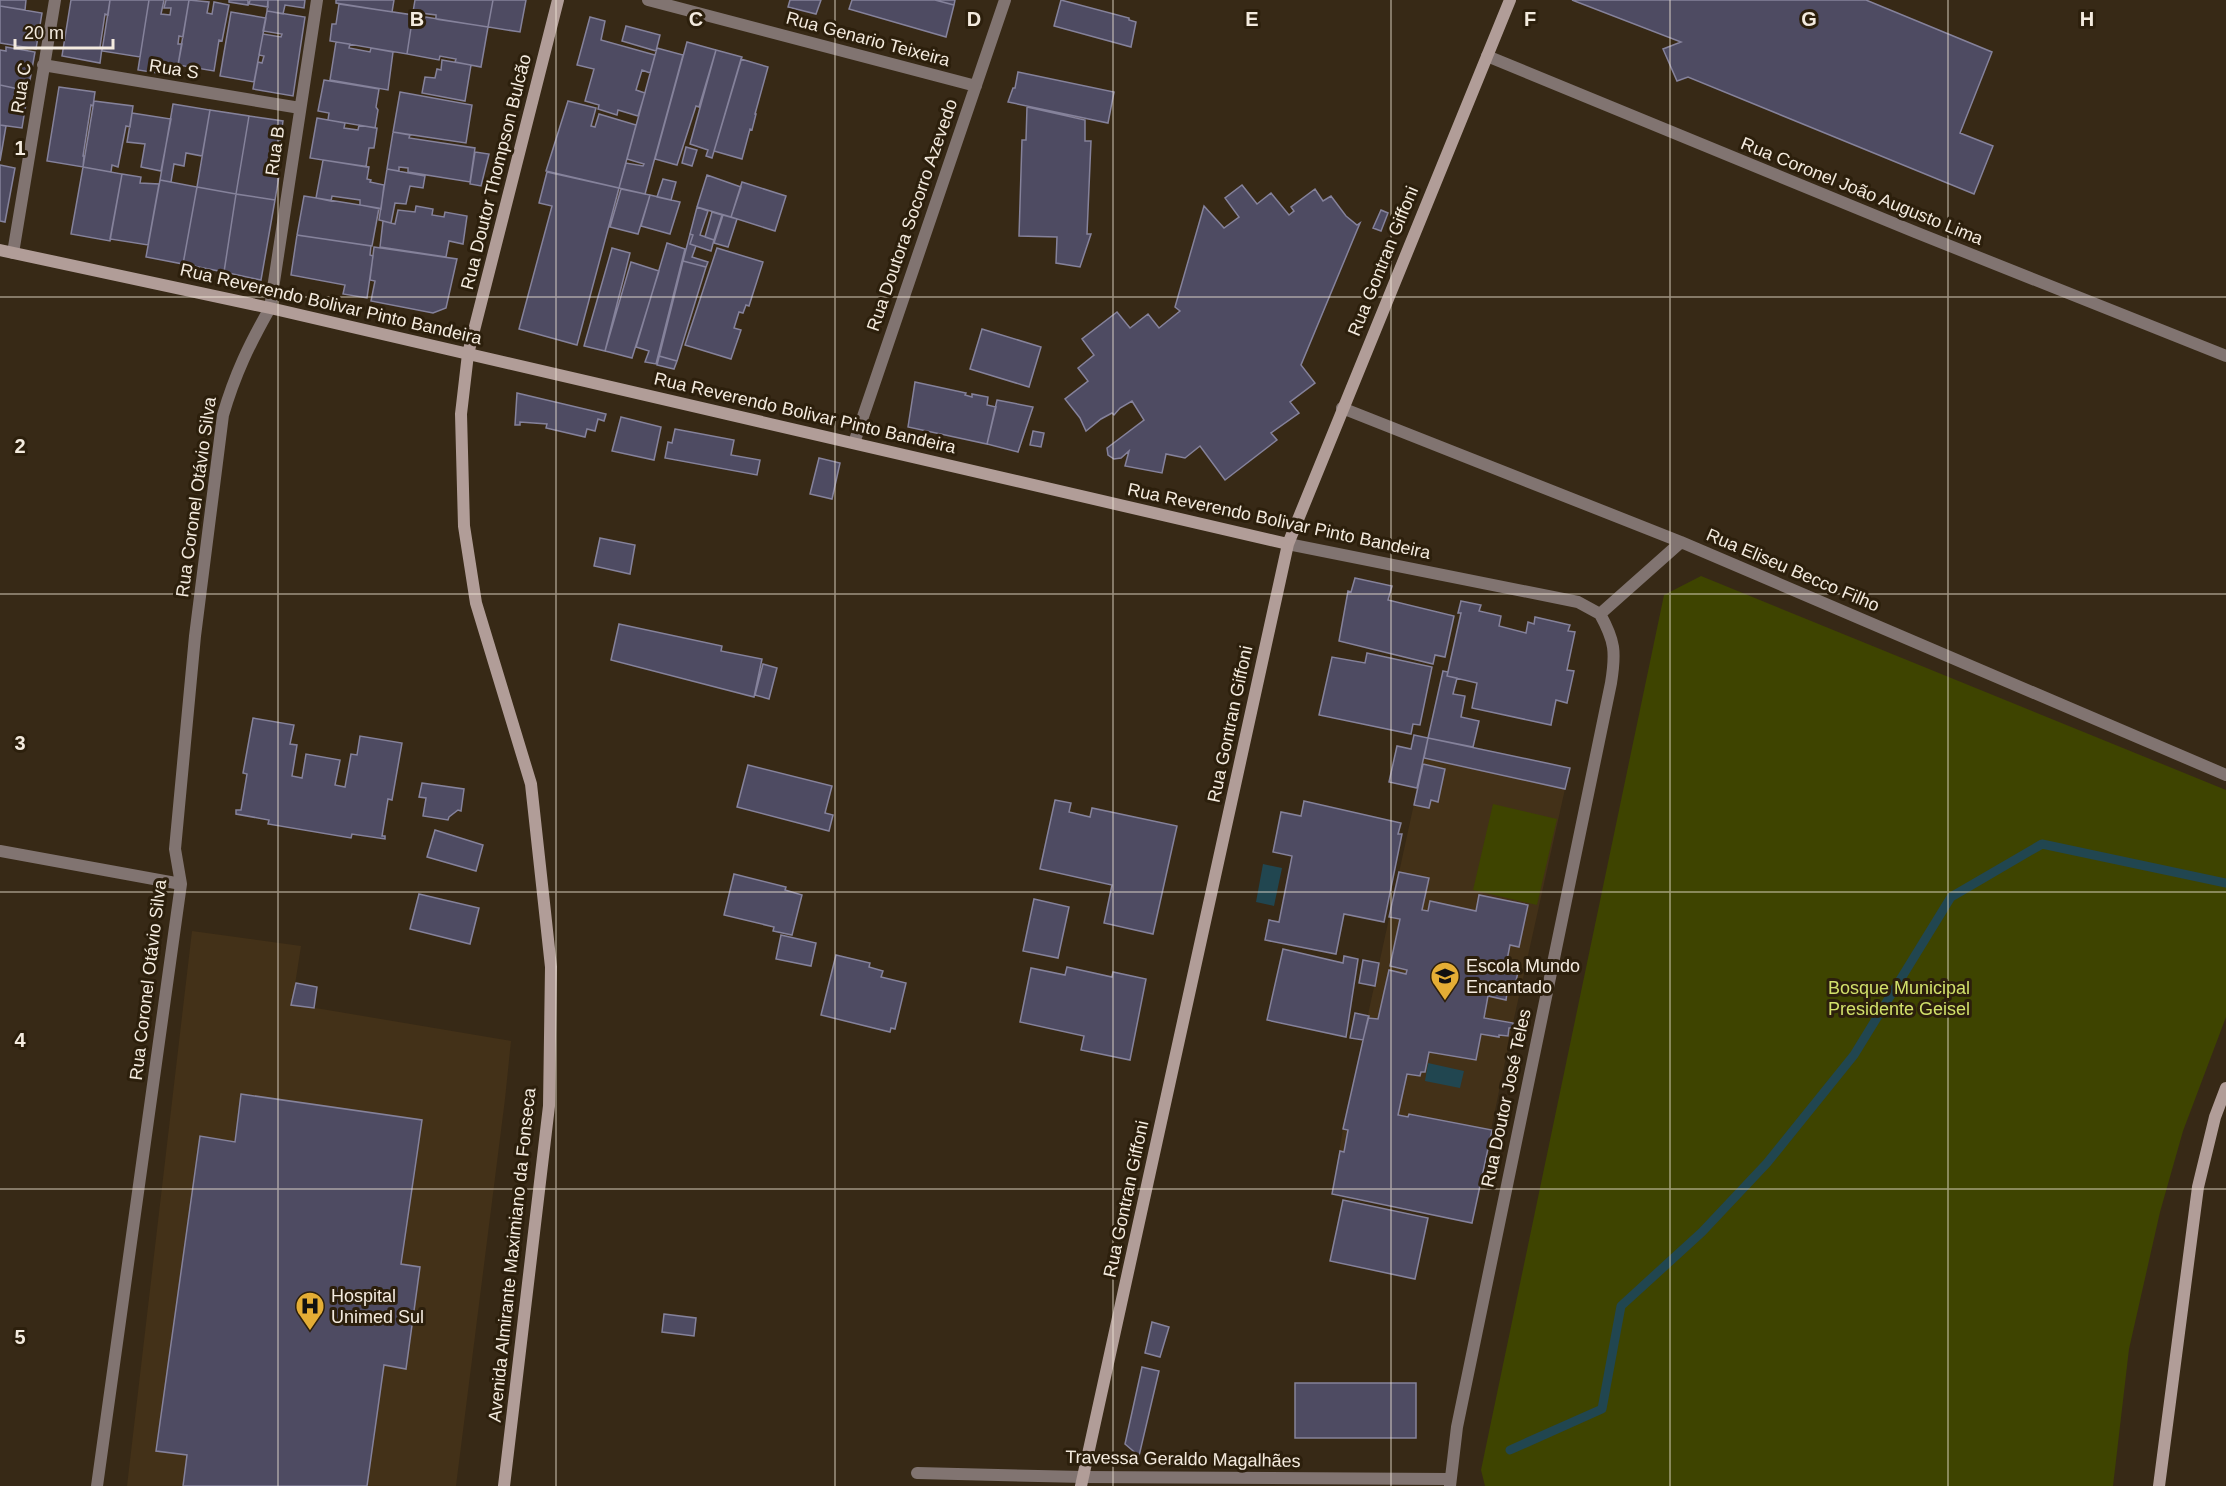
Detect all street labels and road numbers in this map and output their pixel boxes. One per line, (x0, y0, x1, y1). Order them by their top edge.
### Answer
street label: Rua Genario Teixeira (784, 8, 953, 71)
street label: Rua Doutor Thompson Bulcão (457, 52, 535, 292)
street label: Rua S (148, 55, 200, 83)
street label: Rua C (7, 61, 35, 115)
street label: Rua Doutora Socorro Azevedo (863, 96, 961, 334)
street label: Rua B (262, 125, 288, 177)
street label: Rua Coronel João Augusto Lima (1738, 133, 1987, 249)
street label: Rua Gontran Giffoni (1344, 183, 1422, 339)
street label: Rua Reverendo Bolivar Pinto Bandeira (178, 259, 485, 349)
street label: Rua Reverendo Bolivar Pinto Bandeira (652, 368, 959, 458)
street label: Rua Coronel Otávio Silva (172, 395, 220, 598)
street label: Rua Reverendo Bolivar Pinto Bandeira (1126, 479, 1433, 563)
street label: Rua Eliseu Becco Filho (1703, 524, 1883, 616)
street label: Rua Gontran Giffoni (1204, 644, 1256, 804)
street label: Rua Coronel Otávio Silva (126, 878, 170, 1082)
street label: Rua Doutor José Teles (1477, 1007, 1535, 1189)
street label: Avenida Almirante Maximiano da Fonseca (485, 1086, 540, 1423)
street label: Rua Gontran Giffoni (1100, 1119, 1152, 1279)
street label: Travessa Geraldo Magalhães (1065, 1447, 1301, 1471)

